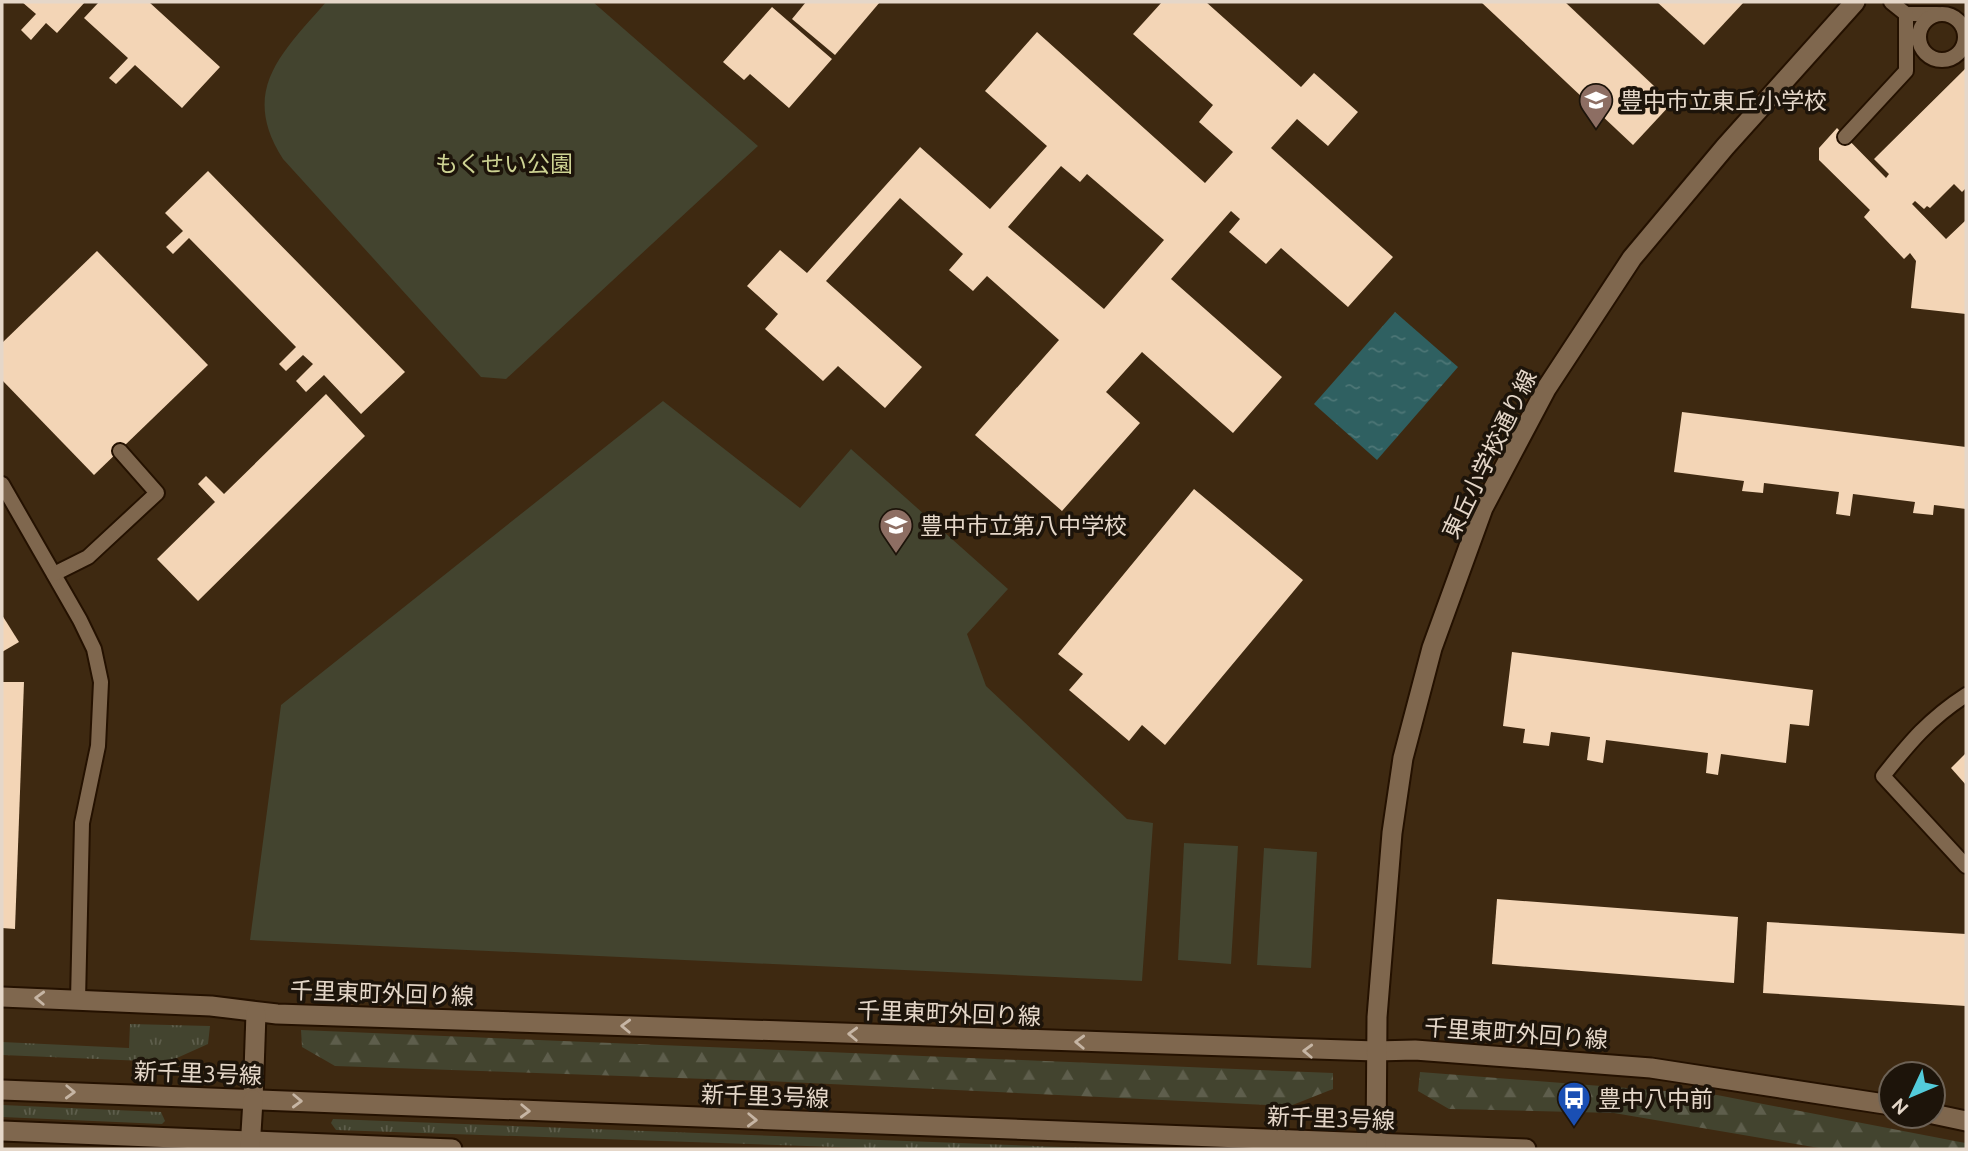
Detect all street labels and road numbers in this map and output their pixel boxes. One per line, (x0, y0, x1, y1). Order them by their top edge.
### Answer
street label: 東丘小学校通り線 (1437, 366, 1541, 542)
street label: 千里東町外回り線 (290, 977, 474, 1009)
street label: 千里東町外回り線 (857, 997, 1041, 1029)
street label: 千里東町外回り線 (1423, 1014, 1609, 1052)
street label: 新千里3号線 (134, 1058, 262, 1088)
street label: 新千里3号線 (701, 1081, 829, 1111)
street label: 新千里3号線 (1267, 1103, 1395, 1133)

